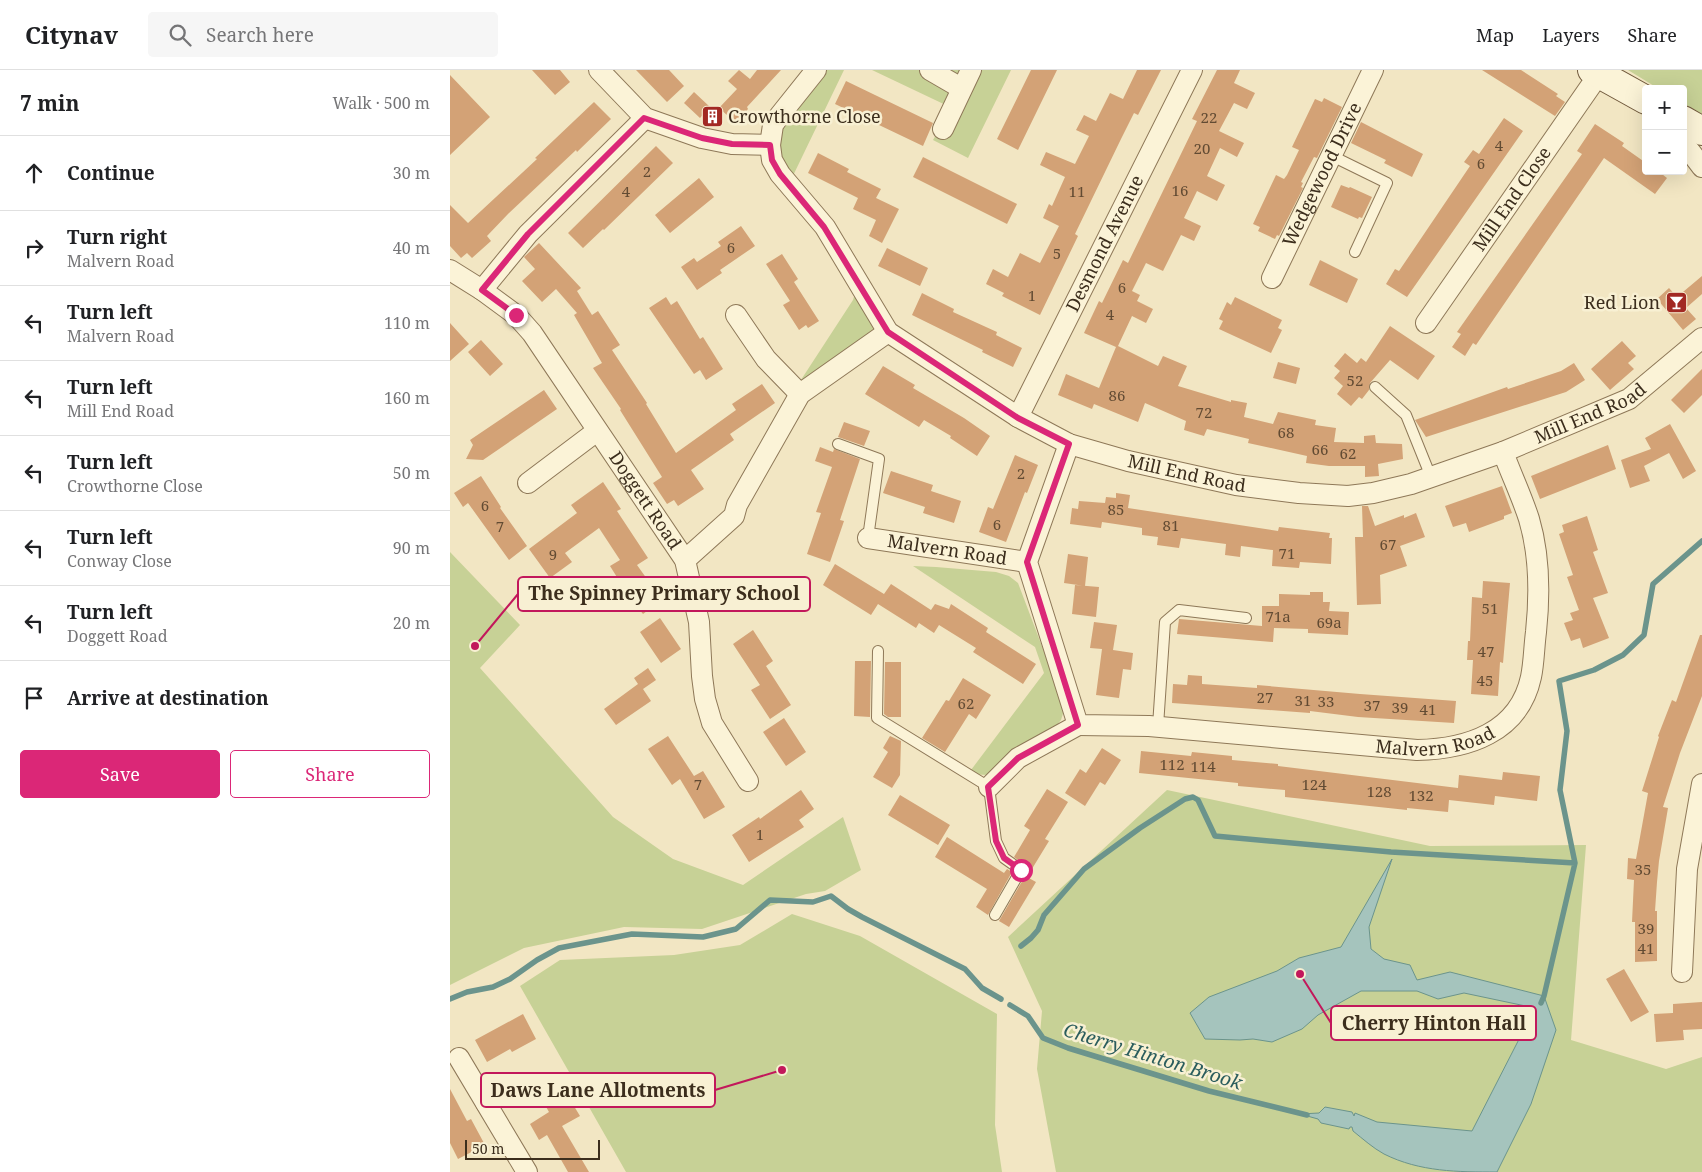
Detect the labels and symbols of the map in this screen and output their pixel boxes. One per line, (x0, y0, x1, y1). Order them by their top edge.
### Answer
street label: Wedgewood Drive (1276, 98, 1366, 250)
place label: Crowthorne Close (728, 104, 881, 128)
building icon: Crowthorne Close (700, 105, 724, 129)
house number: 22 (1201, 107, 1217, 127)
house number: 4 (1495, 135, 1504, 155)
house number: 20 (1194, 138, 1210, 158)
street label: Mill End Close (1467, 142, 1556, 255)
house number: 6 (1477, 153, 1485, 173)
house number: 2 (643, 161, 651, 181)
street label: Desmond Avenue (1060, 171, 1148, 316)
house number: 16 (1172, 180, 1188, 200)
house number: 4 (622, 181, 631, 201)
house number: 11 (1069, 181, 1085, 201)
house number: 6 (727, 237, 735, 257)
house number: 5 (1053, 243, 1061, 263)
house number: 6 (1118, 277, 1126, 297)
house number: 1 (1028, 285, 1036, 305)
place label: Red Lion (1584, 290, 1660, 314)
bar icon: Red Lion (1664, 291, 1688, 315)
route end (505, 304, 528, 327)
house number: 4 (1106, 304, 1115, 324)
house number: 52 (1347, 370, 1363, 390)
street label: Mill End Road (1530, 377, 1651, 449)
house number: 86 (1109, 385, 1125, 405)
house number: 72 (1196, 402, 1212, 422)
house number: 68 (1278, 422, 1294, 442)
house number: 66 (1312, 439, 1328, 459)
house number: 62 (1340, 443, 1356, 463)
street label: Doggett Road (604, 446, 687, 554)
street label: Mill End Road (1126, 448, 1247, 497)
house number: 2 (1017, 463, 1025, 483)
house number: 6 (481, 495, 489, 515)
house number: 85 (1108, 499, 1124, 519)
house number: 6 (993, 514, 1001, 534)
house number: 81 (1163, 515, 1179, 535)
house number: 7 (496, 516, 504, 536)
street label: Malvern Road (886, 528, 1009, 570)
house number: 67 (1380, 534, 1396, 554)
house number: 71 (1279, 543, 1295, 563)
house number: 9 (549, 544, 557, 564)
callout: The Spinney Primary School (518, 577, 810, 611)
text: The Spinney Primary School (528, 580, 800, 606)
house number: 51 (1482, 598, 1498, 618)
house number: 71a (1265, 606, 1291, 626)
house number: 69a (1316, 612, 1342, 632)
house number: 47 (1478, 641, 1494, 661)
house number: 45 (1477, 670, 1493, 690)
house number: 27 (1257, 687, 1273, 707)
house number: 31 (1295, 690, 1311, 710)
house number: 33 (1318, 691, 1334, 711)
house number: 62 (958, 693, 974, 713)
house number: 37 (1364, 695, 1380, 715)
house number: 39 (1392, 697, 1408, 717)
house number: 41 (1420, 699, 1436, 719)
street label: Malvern Road (1375, 720, 1498, 761)
house number: 112 (1159, 754, 1185, 774)
house number: 114 (1190, 756, 1216, 776)
house number: 7 (694, 774, 702, 794)
house number: 124 (1301, 774, 1327, 794)
house number: 128 (1366, 781, 1392, 801)
house number: 132 (1408, 785, 1434, 805)
house number: 1 (756, 824, 764, 844)
route start (1010, 859, 1033, 882)
house number: 35 (1635, 859, 1651, 879)
house number: 39 (1638, 918, 1654, 938)
house number: 41 (1638, 938, 1654, 958)
callout: Cherry Hinton Hall (1331, 1006, 1536, 1040)
text: Cherry Hinton Hall (1342, 1010, 1526, 1036)
water label: Cherry Hinton Brook (1061, 1016, 1247, 1096)
callout: Daws Lane Allotments (481, 1073, 715, 1107)
text: Daws Lane Allotments (491, 1077, 705, 1103)
scale bar (465, 1137, 600, 1160)

